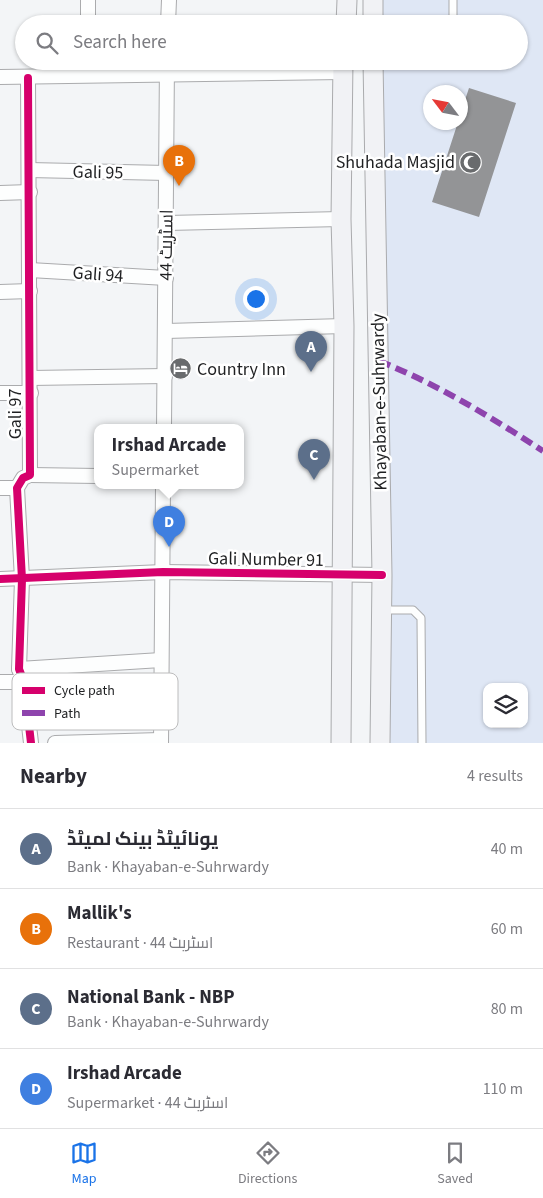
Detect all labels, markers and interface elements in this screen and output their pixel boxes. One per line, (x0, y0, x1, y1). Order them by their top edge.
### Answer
search box (15, 15, 528, 70)
icon: search (33, 29, 61, 57)
text: Search here (73, 29, 167, 56)
north arrow (423, 85, 468, 130)
pin: B (163, 145, 195, 186)
place label: Shuhada Masjid (336, 150, 455, 175)
mosque icon: Shuhada Masjid (459, 150, 483, 174)
street label: Gali 95 (72, 160, 124, 185)
street label: اسٹریٹ 44 (153, 209, 180, 281)
street label: Gali 94 (72, 260, 124, 289)
your location (243, 286, 269, 312)
street label: Khayaban-e-Suhrwardy (365, 313, 394, 491)
pin: A (295, 331, 327, 372)
hotel icon: Country Inn (169, 357, 193, 381)
place label: Country Inn (197, 357, 286, 382)
street label: Gali 97 (3, 389, 28, 439)
popup (94, 424, 244, 489)
text: Irshad Arcade (112, 432, 226, 459)
pin: C (298, 439, 330, 480)
text: Supermarket (112, 459, 199, 481)
pin: D (153, 506, 185, 547)
street label: Gali Number 91 (208, 546, 324, 573)
legend (12, 673, 178, 730)
text: Cycle path (54, 681, 115, 701)
map controls (483, 683, 528, 728)
button: layers (483, 683, 528, 728)
text: Path (54, 704, 81, 724)
text: Nearby (20, 761, 87, 791)
text: 4 results (467, 765, 523, 787)
text: یونائیٹڈ بینک لمیٹڈ (67, 826, 218, 853)
text: A (31, 838, 41, 860)
text: 40 m (491, 838, 523, 860)
text: Bank · Khayaban-e-Suhrwardy (67, 856, 269, 878)
text: Mallik's (67, 900, 132, 927)
text: B (31, 918, 41, 940)
text: 60 m (491, 918, 523, 940)
text: Restaurant · اسٹریٹ 44 (67, 932, 213, 954)
text: National Bank - NBP (67, 984, 235, 1011)
text: C (31, 998, 41, 1020)
text: 80 m (491, 998, 523, 1020)
text: Bank · Khayaban-e-Suhrwardy (67, 1011, 269, 1033)
text: Irshad Arcade (67, 1060, 182, 1087)
text: D (31, 1078, 41, 1100)
text: 110 m (483, 1078, 523, 1100)
text: Supermarket · اسٹریٹ 44 (67, 1092, 228, 1114)
tab: Map (70, 1139, 98, 1189)
tab: Directions (238, 1139, 297, 1189)
tab: Saved (437, 1139, 473, 1189)

